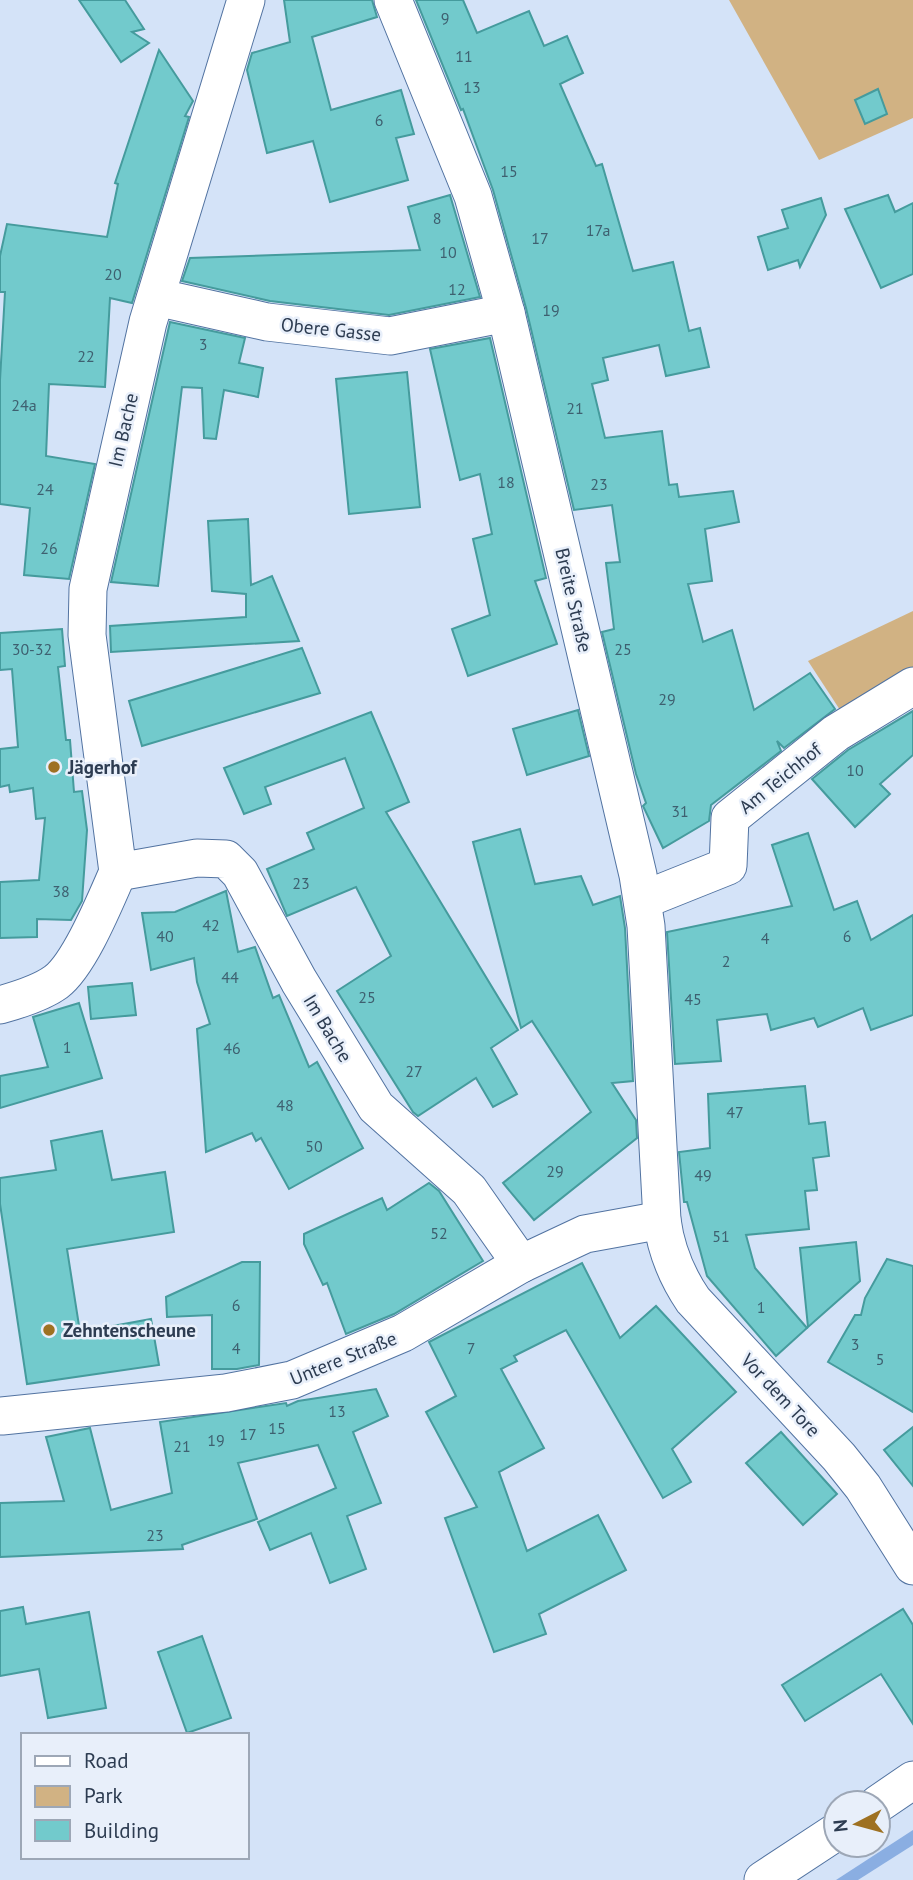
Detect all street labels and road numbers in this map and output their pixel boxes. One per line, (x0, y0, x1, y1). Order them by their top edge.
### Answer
street label: Obere Gasse (280, 312, 382, 346)
street label: Im Bache (103, 391, 143, 469)
street label: Breite Straße (550, 545, 598, 655)
street label: Am Teichhof (734, 737, 827, 819)
street label: Im Bache (298, 990, 358, 1066)
street label: Untere Straße (286, 1326, 400, 1390)
street label: Vor dem Tore (736, 1347, 826, 1442)

